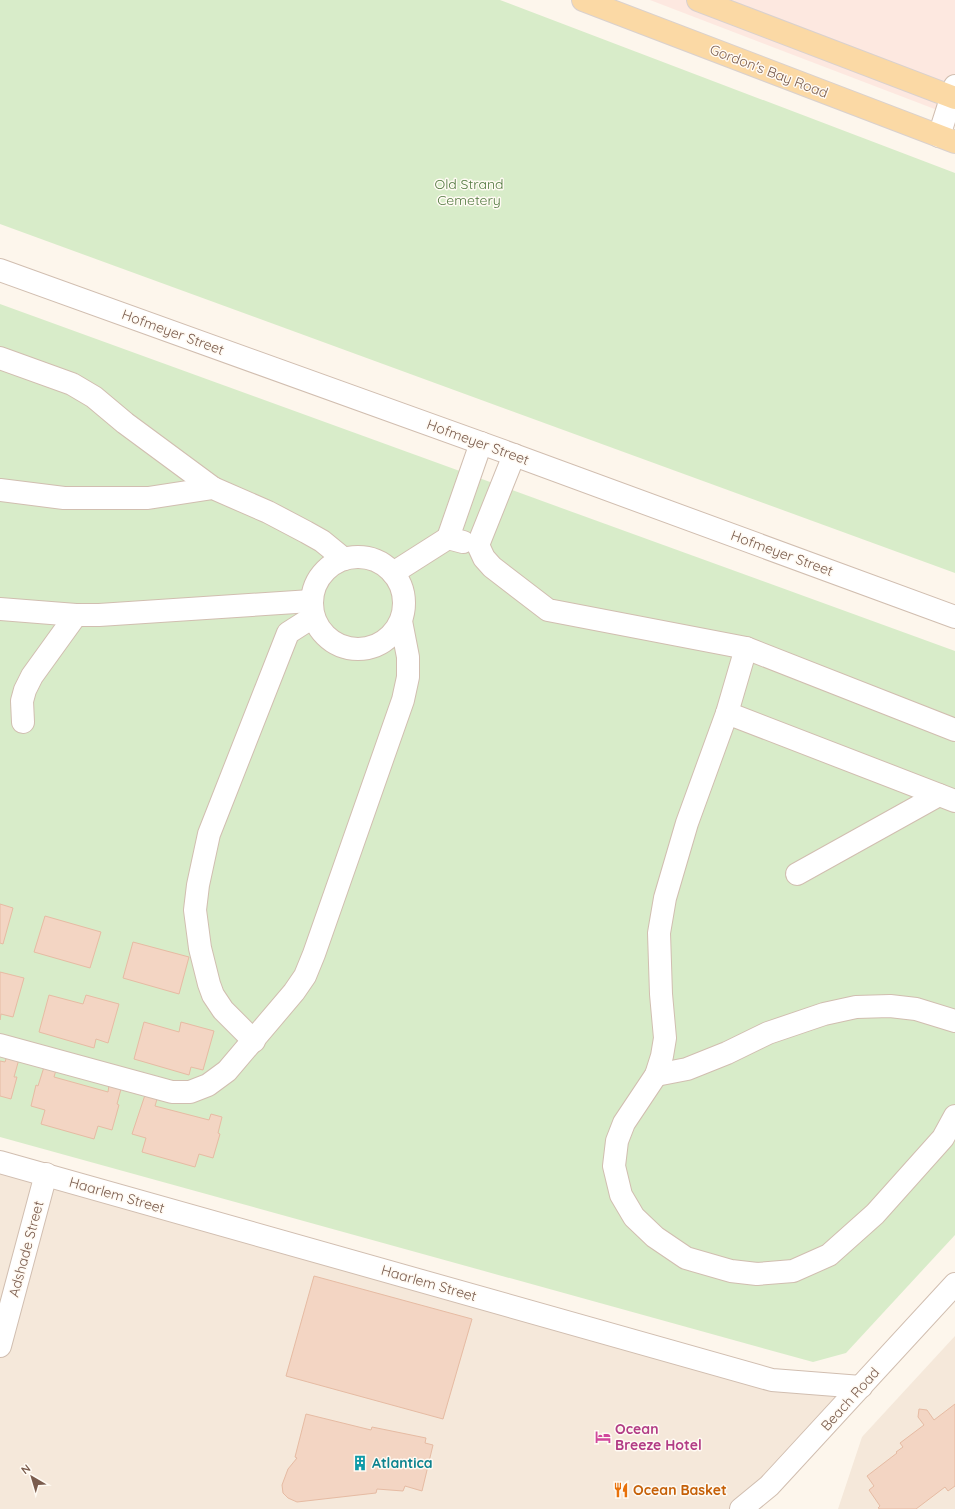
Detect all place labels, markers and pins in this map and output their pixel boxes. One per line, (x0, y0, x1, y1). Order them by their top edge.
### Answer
place label: Ocean Breeze Hotel (615, 1420, 702, 1454)
hotel icon: Ocean Breeze Hotel (594, 1428, 612, 1446)
building icon: Atlantica (351, 1454, 369, 1472)
place label: Atlantica (372, 1454, 433, 1472)
restaurant icon: Ocean Basket (612, 1481, 630, 1499)
place label: Ocean Basket (633, 1481, 727, 1499)

